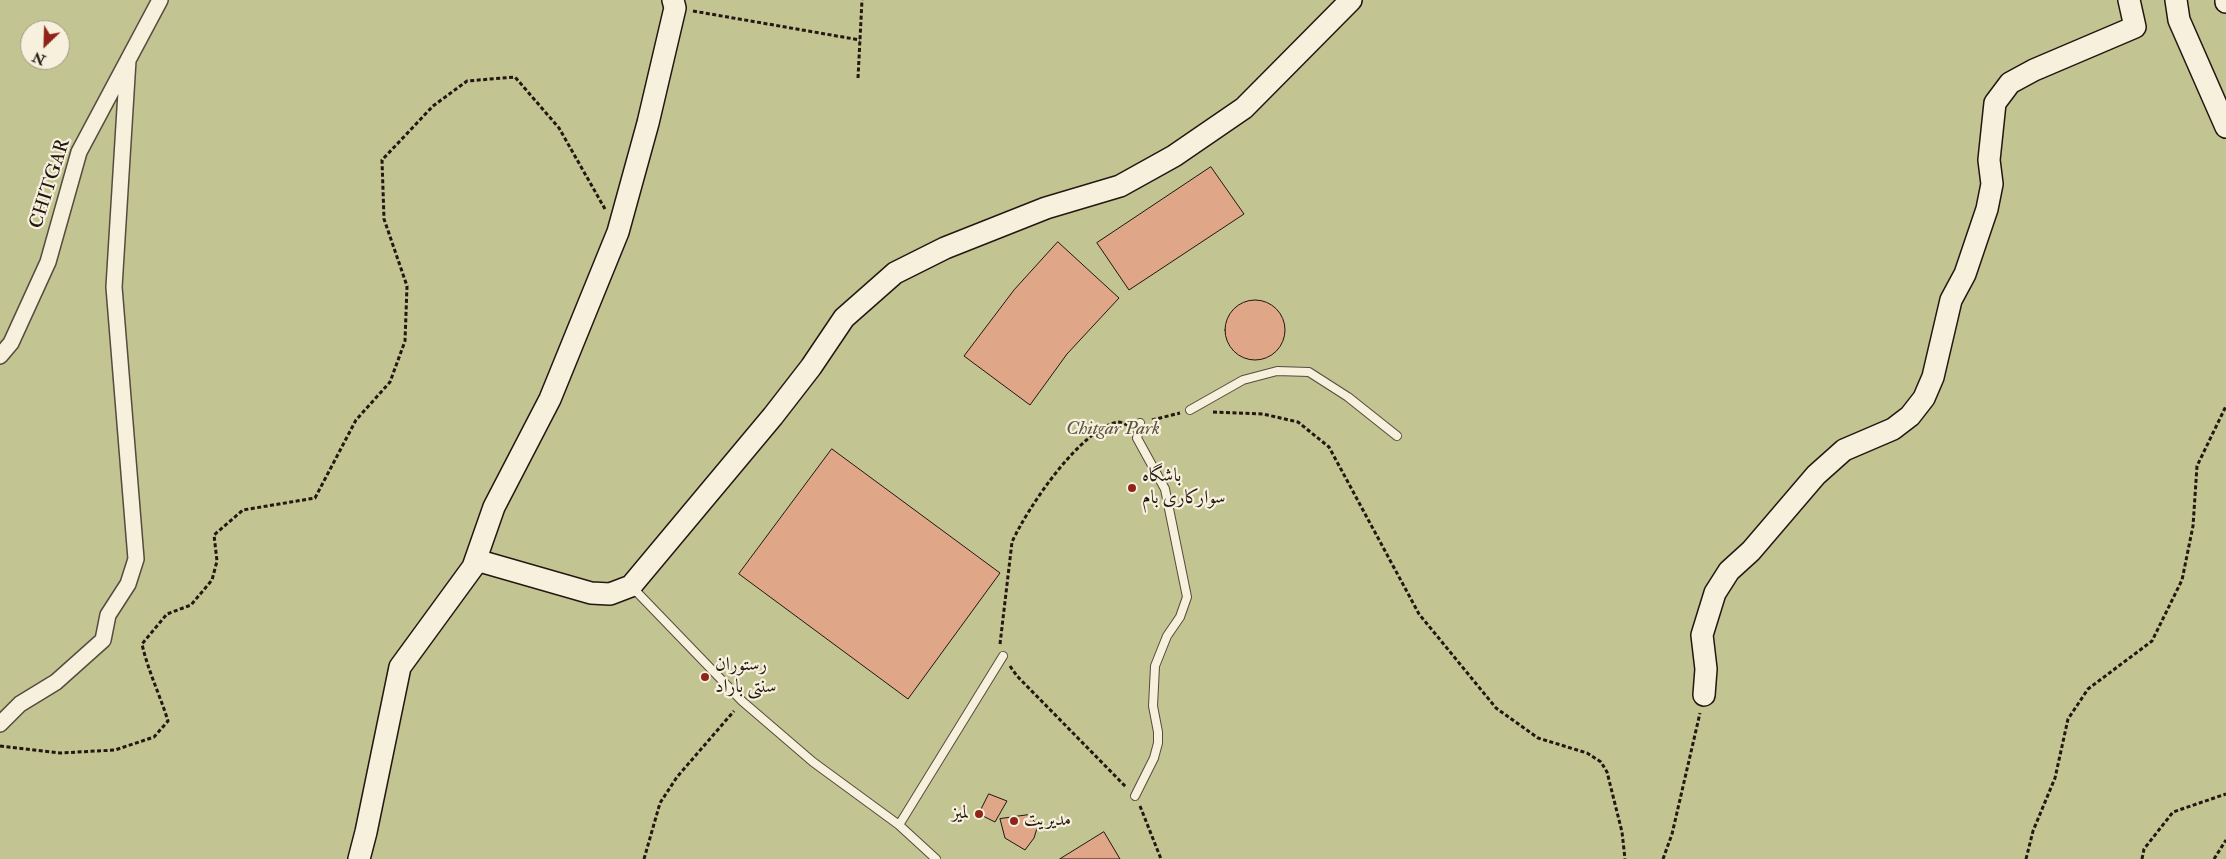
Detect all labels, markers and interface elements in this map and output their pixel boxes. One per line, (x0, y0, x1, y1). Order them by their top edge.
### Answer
north arrow (20, 20, 70, 70)
text: N (30, 48, 48, 69)
street label: CHITGAR (26, 136, 76, 232)
park label: Chitgar Park (1066, 419, 1160, 441)
place label: باشگاه سوارکاری بام (1142, 466, 1226, 510)
marker: باشگاه سوارکاری بام (1126, 482, 1138, 494)
place label: رستوران سنتی باراد (715, 655, 776, 699)
marker: رستوران سنتی باراد (699, 671, 711, 683)
place label: لمیز (952, 803, 969, 825)
marker: لمیز (973, 808, 985, 820)
place label: مدیریت (1024, 810, 1071, 832)
marker: مدیریت (1008, 815, 1020, 827)

